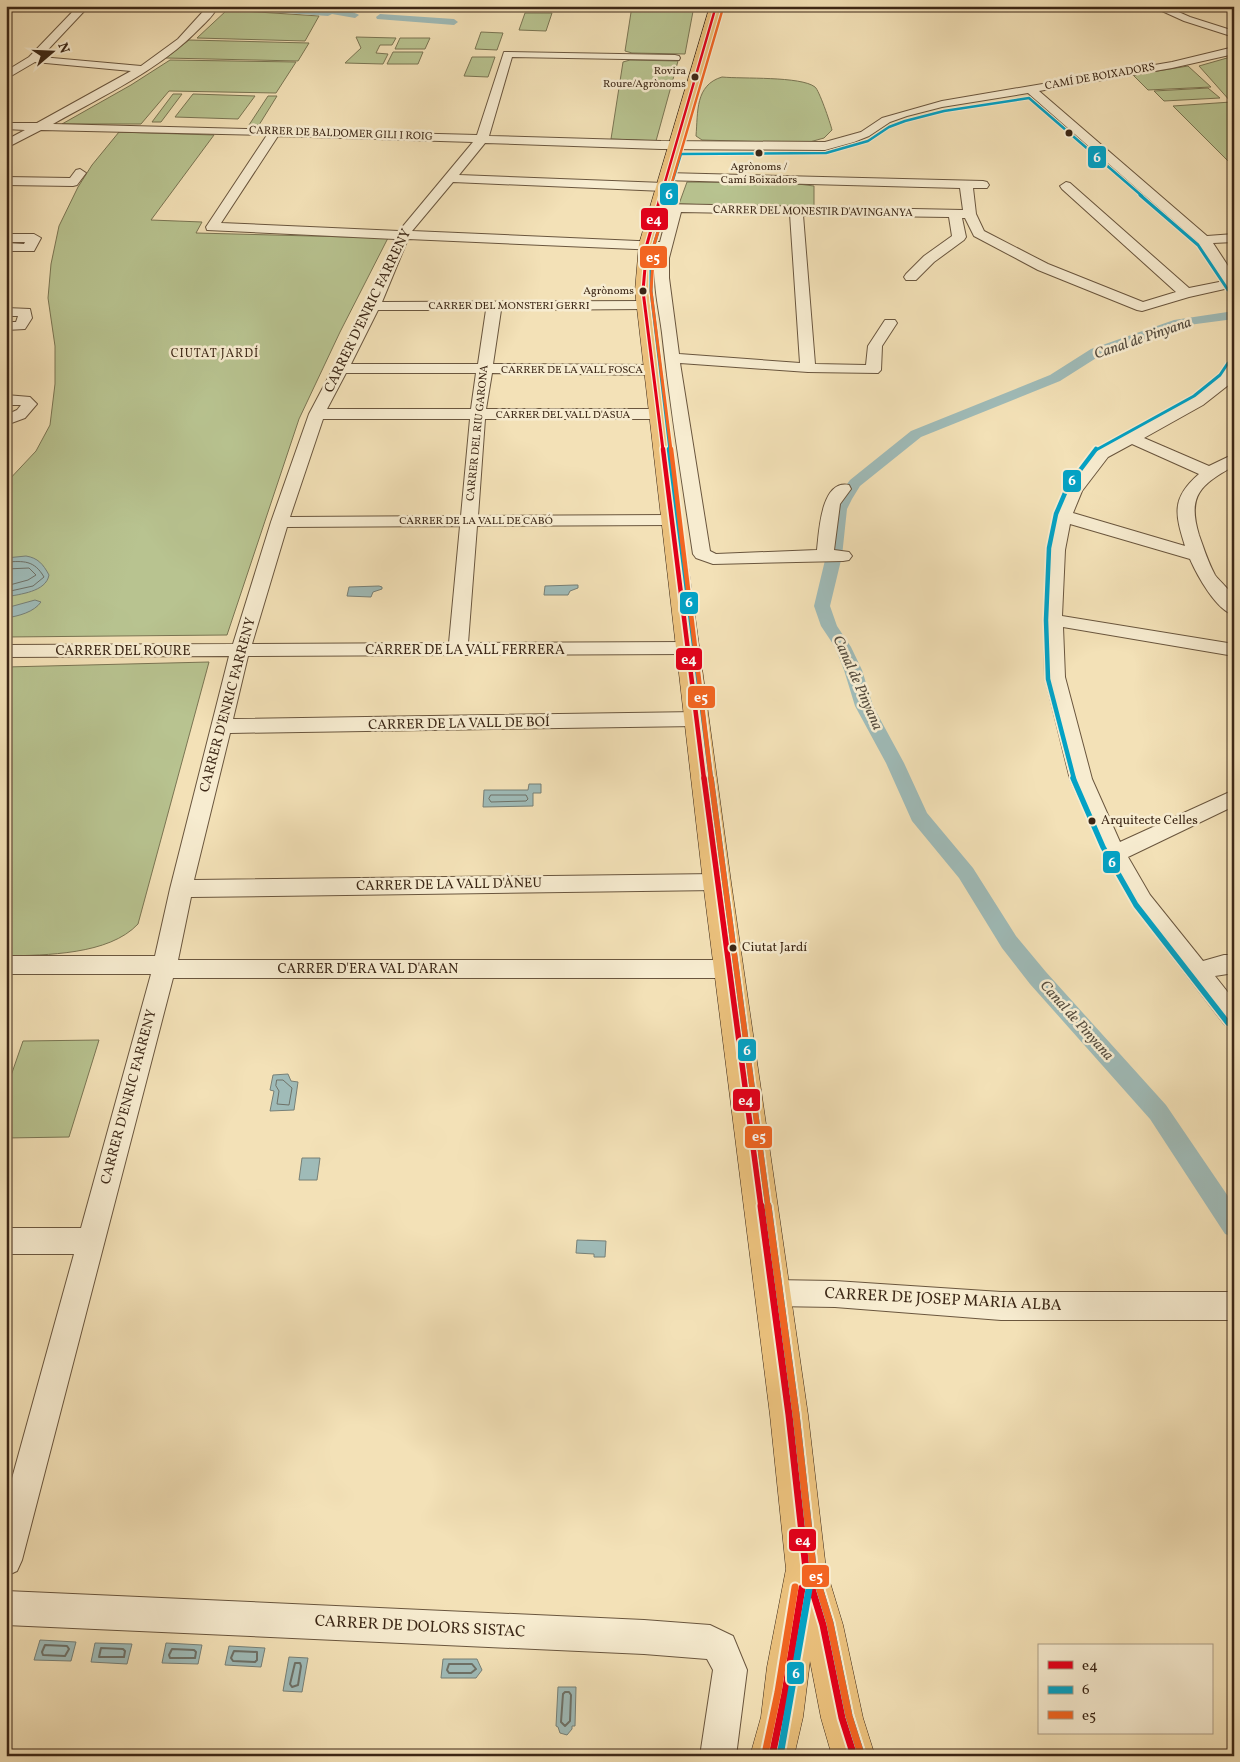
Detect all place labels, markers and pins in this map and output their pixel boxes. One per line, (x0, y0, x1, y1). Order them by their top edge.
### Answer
place label: Rovira Roure/Agrònoms (603, 64, 687, 92)
marker: Rovira Roure/Agrònoms (690, 72, 700, 82)
unlabelled marker (1064, 128, 1074, 138)
marker: Agrònoms / Camí Boixadors (754, 148, 764, 158)
place label: Agrònoms / Camí Boixadors (721, 160, 798, 188)
place label: Agrònoms (583, 284, 634, 299)
marker: Agrònoms (638, 286, 648, 296)
place label: Arquitecte Celles (1101, 812, 1198, 830)
marker: Arquitecte Celles (1087, 816, 1097, 826)
place label: Ciutat Jardí (742, 939, 807, 957)
marker: Ciutat Jardí (728, 943, 738, 953)

